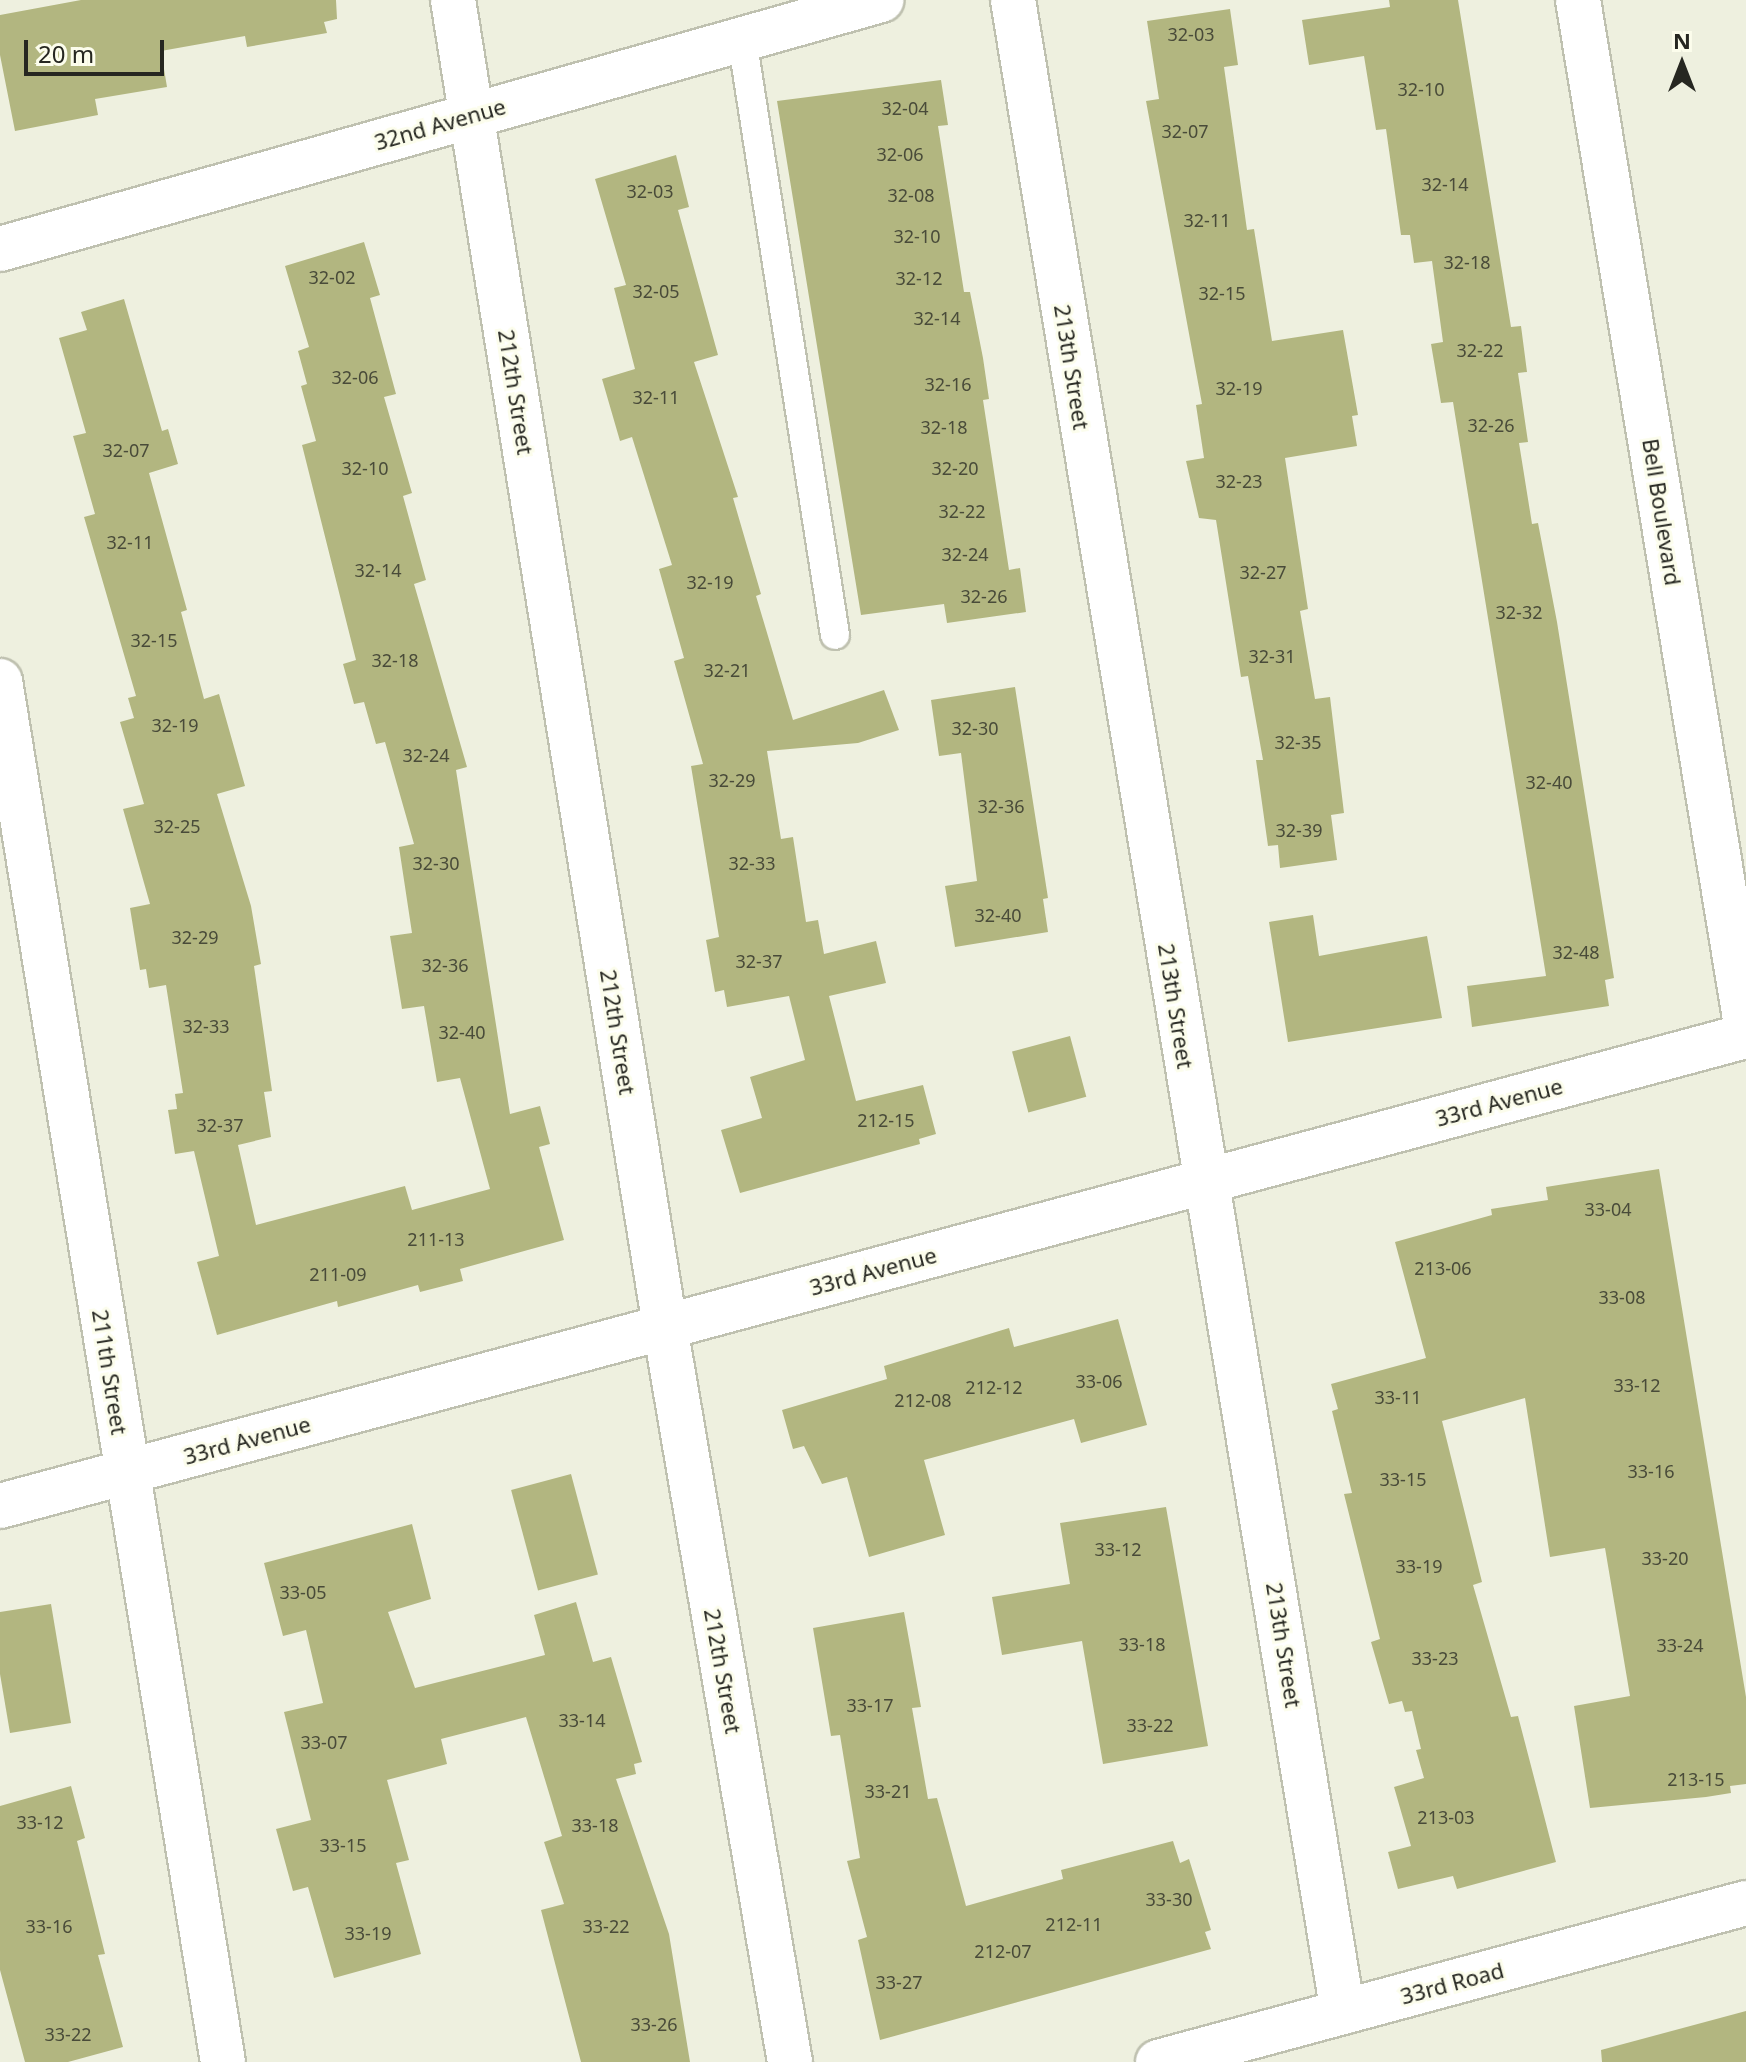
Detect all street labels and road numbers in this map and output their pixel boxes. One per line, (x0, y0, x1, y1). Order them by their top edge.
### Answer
street label: 32nd Avenue (371, 93, 509, 155)
street label: 213th Street (1049, 302, 1095, 432)
street label: 212th Street (493, 327, 539, 457)
street label: Bell Boulevard (1637, 437, 1687, 587)
street label: 213th Street (1153, 941, 1199, 1071)
street label: 212th Street (595, 967, 641, 1097)
street label: 33rd Avenue (1433, 1072, 1565, 1132)
street label: 33rd Avenue (807, 1241, 939, 1301)
street label: 211th Street (87, 1307, 133, 1437)
street label: 33rd Avenue (181, 1410, 313, 1470)
street label: 213th Street (1261, 1580, 1307, 1710)
street label: 212th Street (699, 1606, 747, 1736)
street label: 33rd Road (1397, 1957, 1507, 2009)

